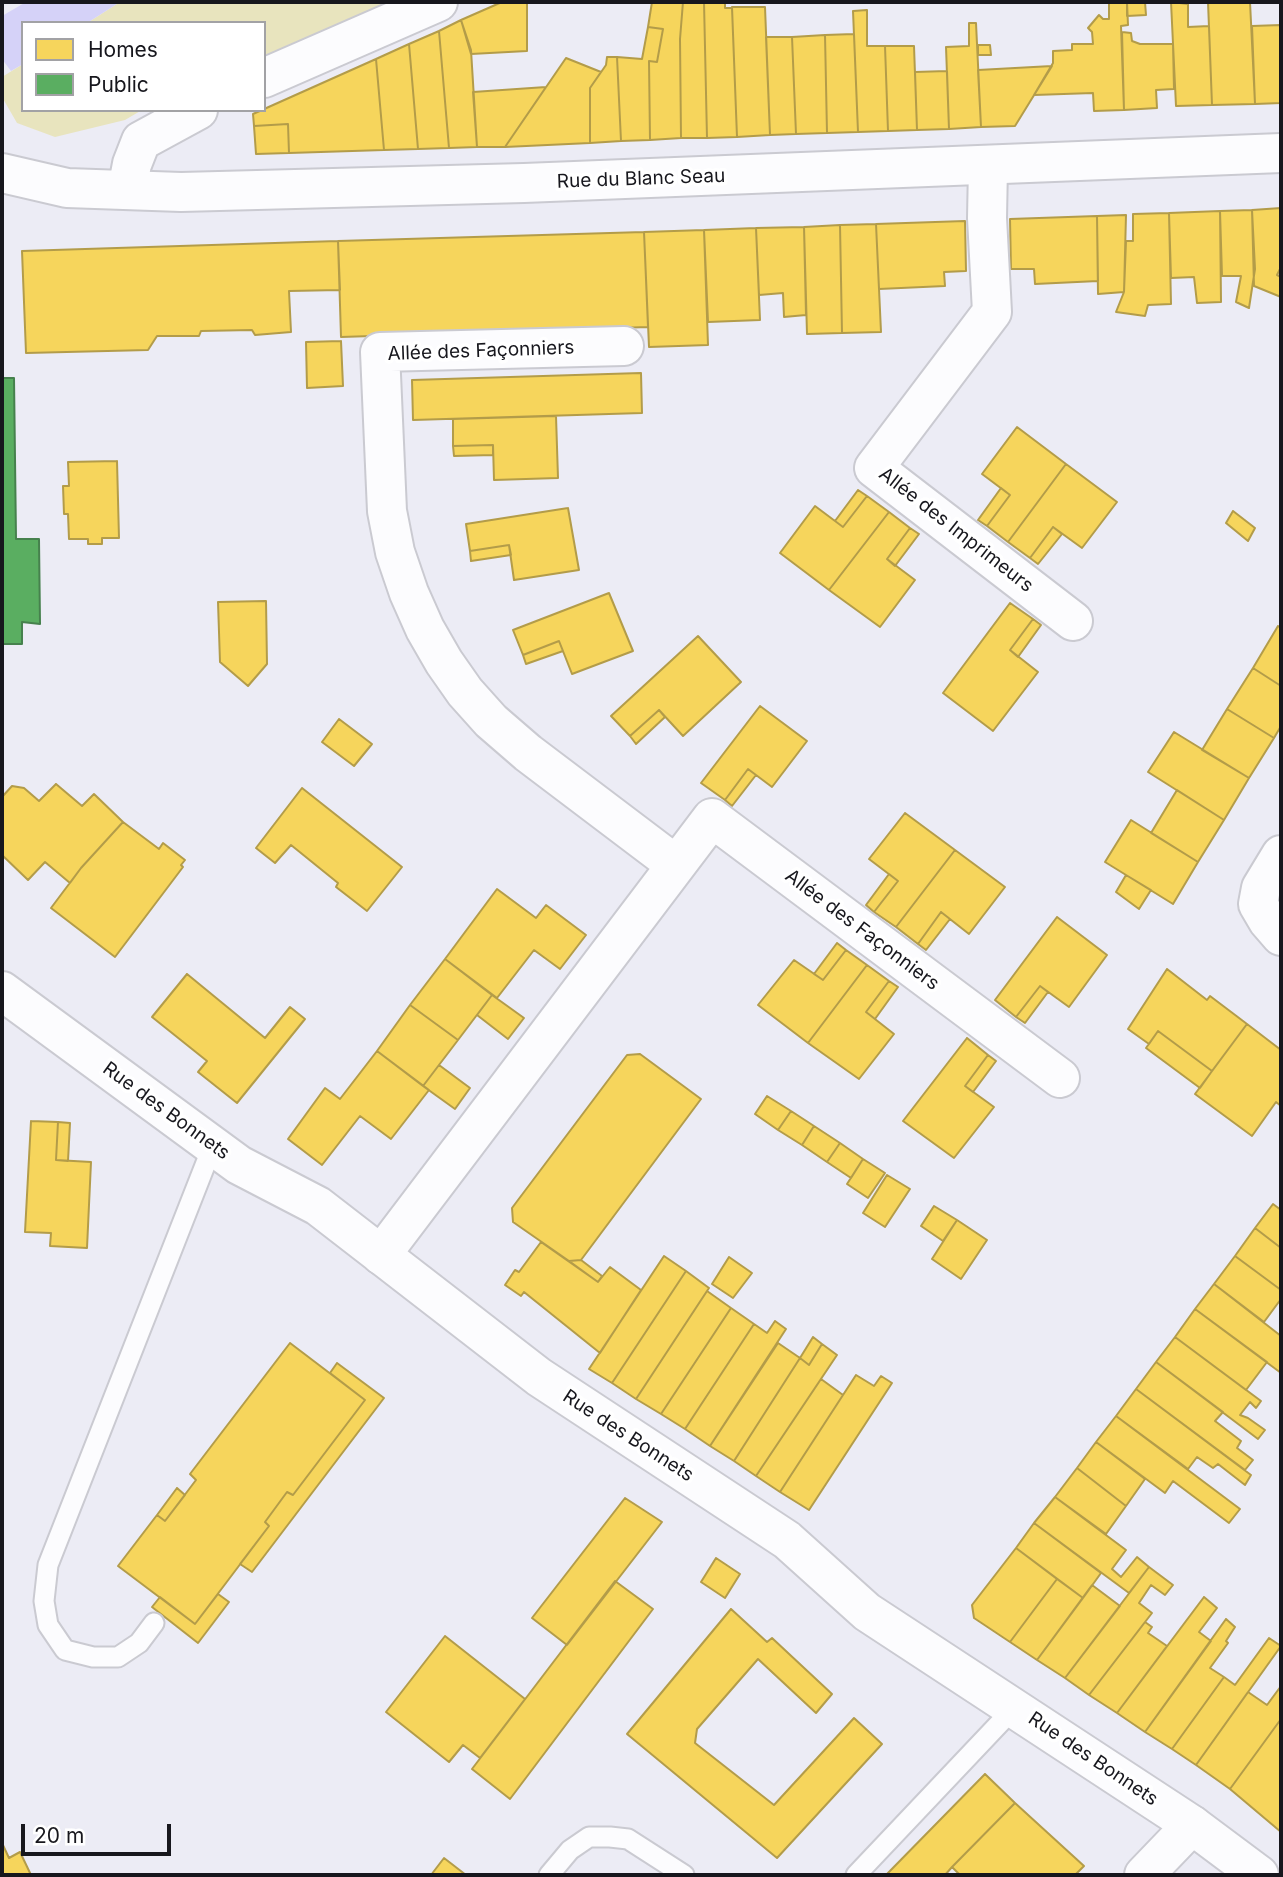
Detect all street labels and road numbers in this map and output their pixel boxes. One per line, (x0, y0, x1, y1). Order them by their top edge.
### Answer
street label: Rue du Blanc Seau (556, 165, 726, 193)
street label: Allée des Façonniers (387, 336, 575, 366)
street label: Allée des Imprimeurs (874, 463, 1038, 597)
street label: Allée des Façonniers (781, 865, 943, 995)
street label: Rue des Bonnets (98, 1057, 234, 1165)
street label: Rue des Bonnets (558, 1385, 698, 1487)
street label: Rue des Bonnets (1024, 1707, 1162, 1811)

